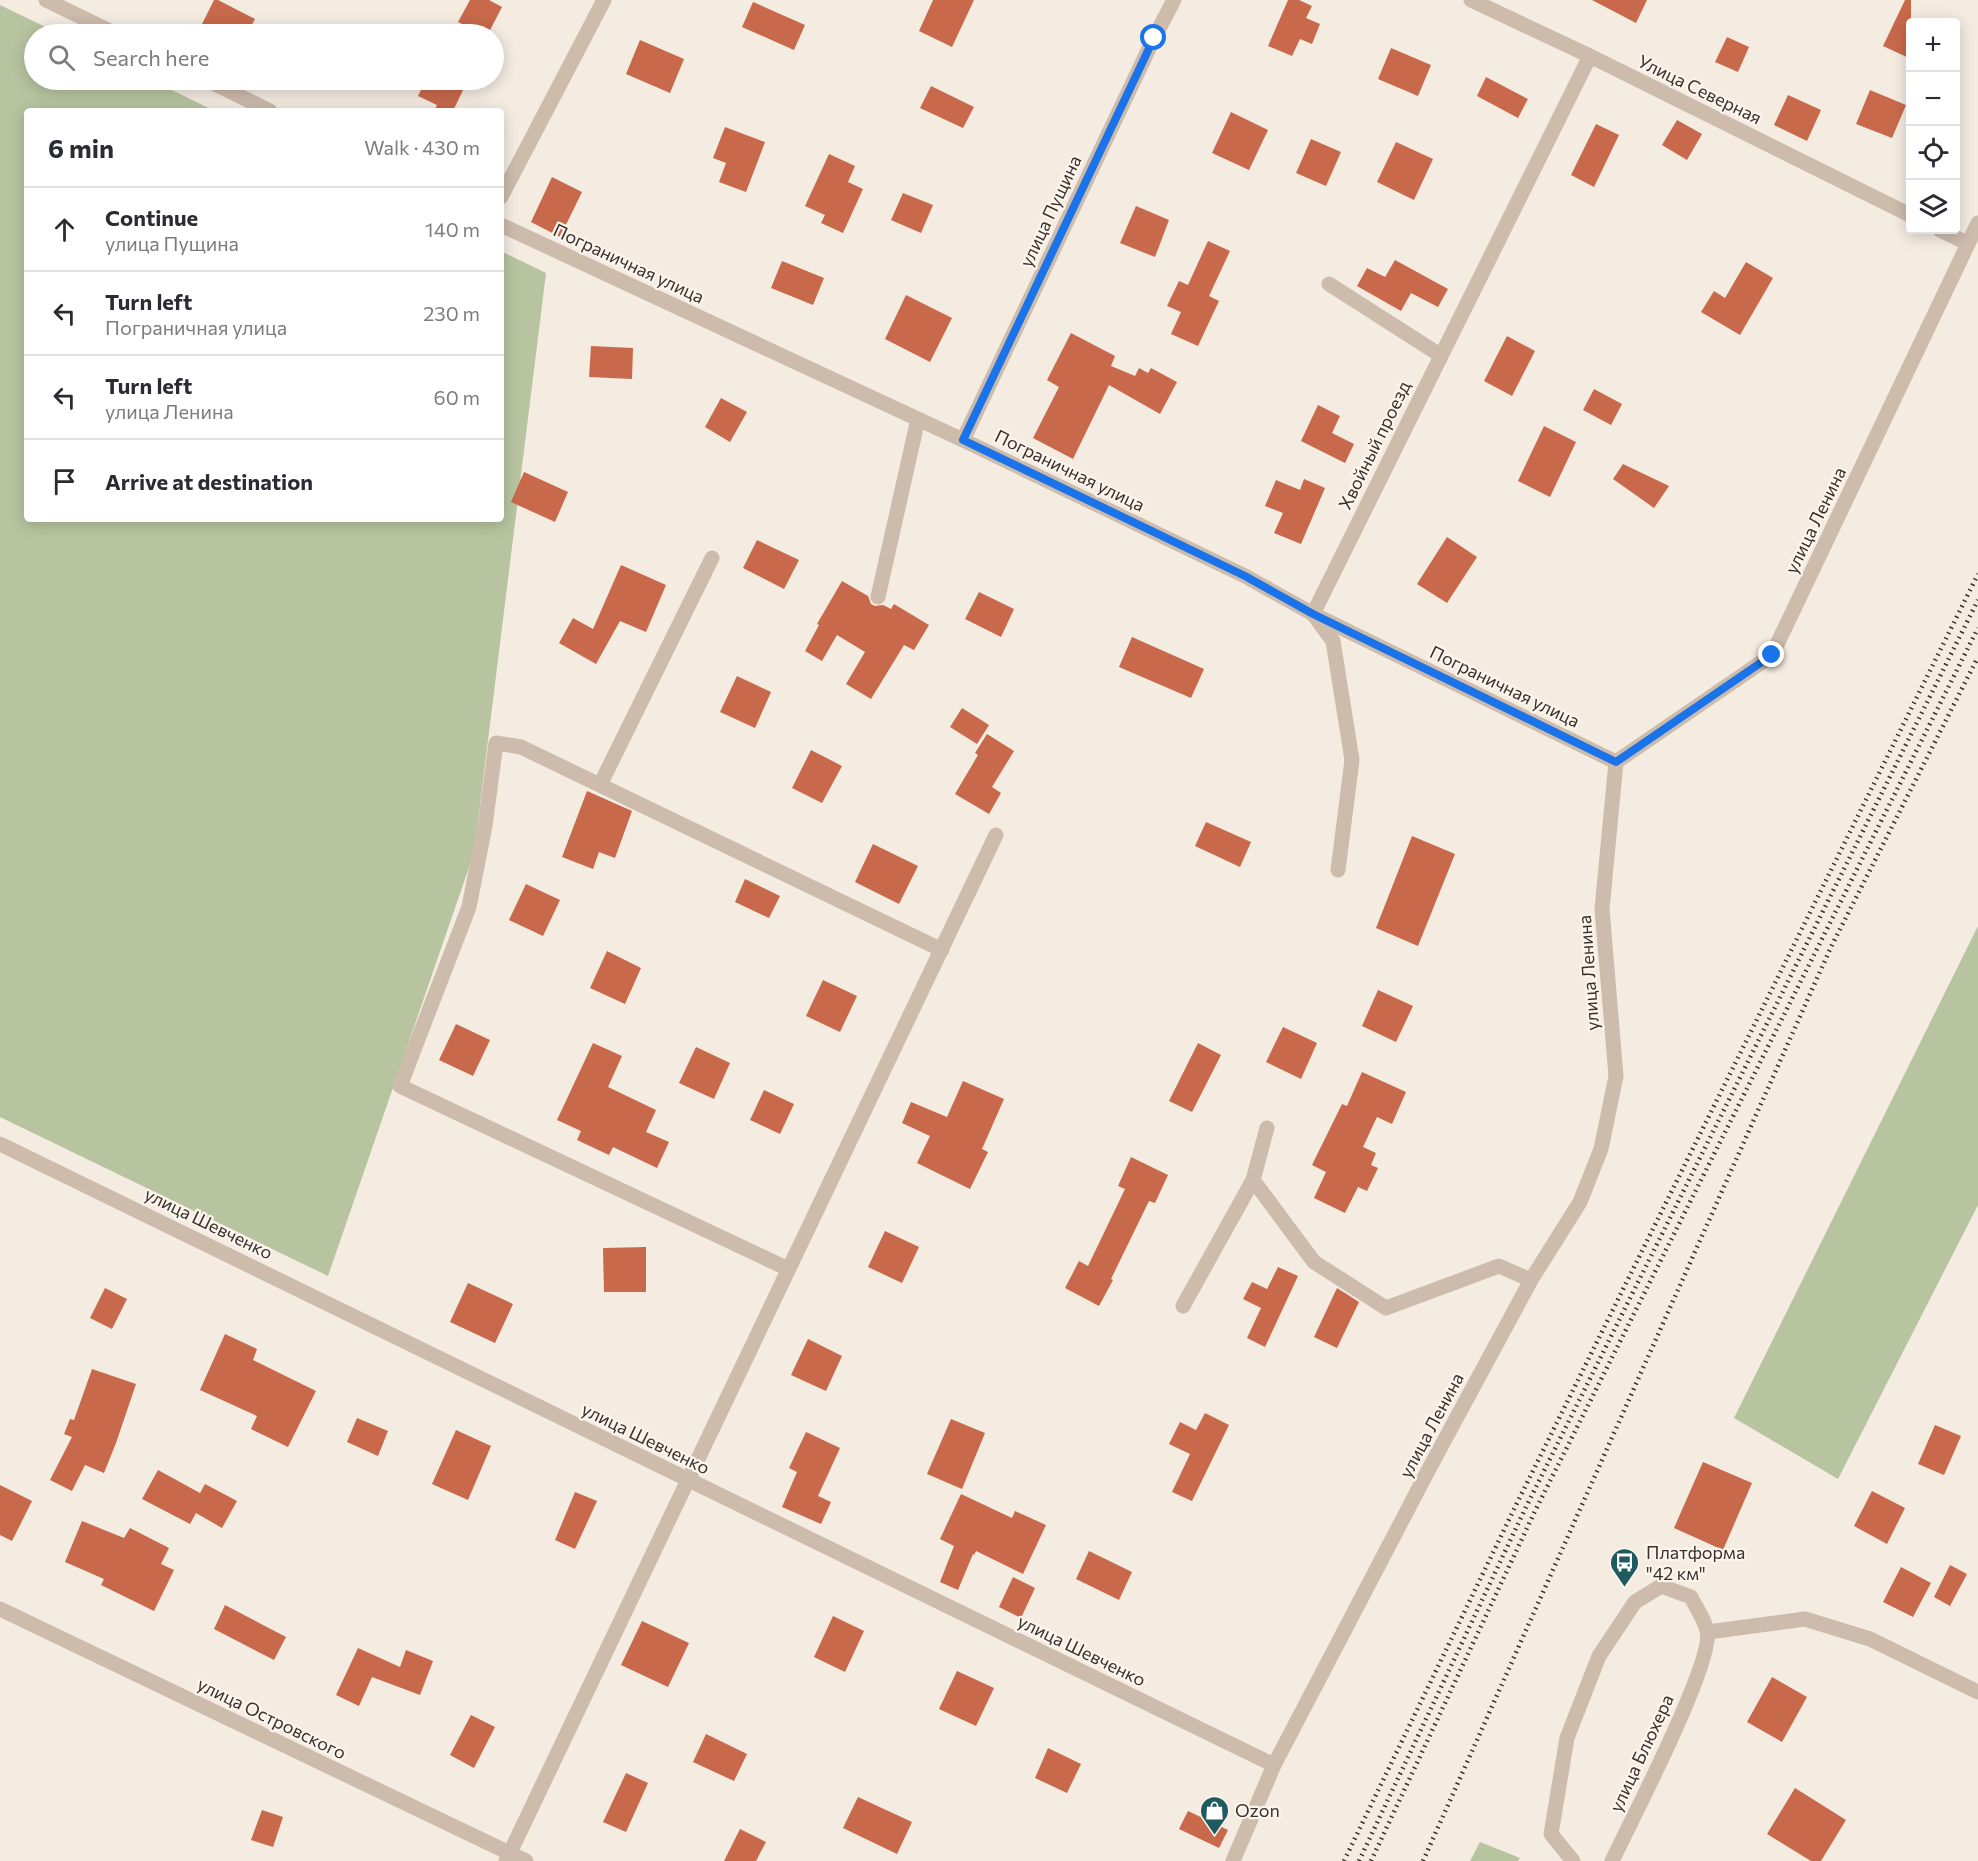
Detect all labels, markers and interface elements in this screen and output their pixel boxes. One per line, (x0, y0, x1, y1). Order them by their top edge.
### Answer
map controls (1906, 18, 1960, 234)
button: + (1906, 18, 1960, 72)
search box (24, 24, 504, 90)
route start (1140, 24, 1166, 50)
icon: search (45, 41, 78, 74)
text: Search here (93, 44, 209, 71)
street label: Улица Северная (1635, 50, 1765, 128)
button: − (1906, 72, 1960, 126)
button: locate (1906, 126, 1960, 180)
text: 6 min (48, 132, 114, 163)
text: Walk · 430 m (364, 135, 480, 159)
street label: улица Пущина (1015, 152, 1085, 270)
button: layers (1906, 180, 1960, 234)
text: Continue (105, 204, 198, 231)
icon: ahead (48, 213, 81, 246)
text: 140 m (425, 217, 480, 241)
street label: Пограничная улица (550, 218, 708, 308)
text: улица Пущина (105, 231, 239, 255)
text: Turn left (105, 288, 192, 315)
icon: left (48, 297, 81, 330)
text: 230 m (423, 301, 480, 325)
text: Пограничная улица (105, 315, 287, 339)
text: Turn left (105, 372, 192, 399)
street label: Хвойный проезд (1333, 377, 1415, 513)
icon: left (48, 381, 81, 414)
text: 60 m (434, 385, 480, 409)
text: улица Ленина (105, 399, 234, 423)
street label: Пограничная улица (992, 424, 1148, 516)
street label: улица Ленина (1780, 463, 1850, 577)
icon: arrive (48, 465, 81, 498)
text: Arrive at destination (105, 468, 313, 495)
street label: Пограничная улица (1427, 640, 1583, 732)
route end (1758, 641, 1784, 667)
street label: улица Ленина (1573, 914, 1603, 1032)
street label: улица Шевченко (141, 1182, 277, 1264)
street label: улица Ленина (1394, 1369, 1468, 1481)
street label: улица Шевченко (578, 1397, 714, 1479)
place label: Платформа "42 км" (1646, 1541, 1745, 1584)
bus stop icon: Платформа "42 км" (1609, 1546, 1641, 1588)
street label: улица Шевченко (1014, 1609, 1150, 1691)
street label: улица Островского (194, 1672, 350, 1764)
street label: улица Блюхера (1604, 1691, 1678, 1815)
shop icon: Ozon (1198, 1794, 1230, 1836)
place label: Ozon (1235, 1799, 1280, 1821)

